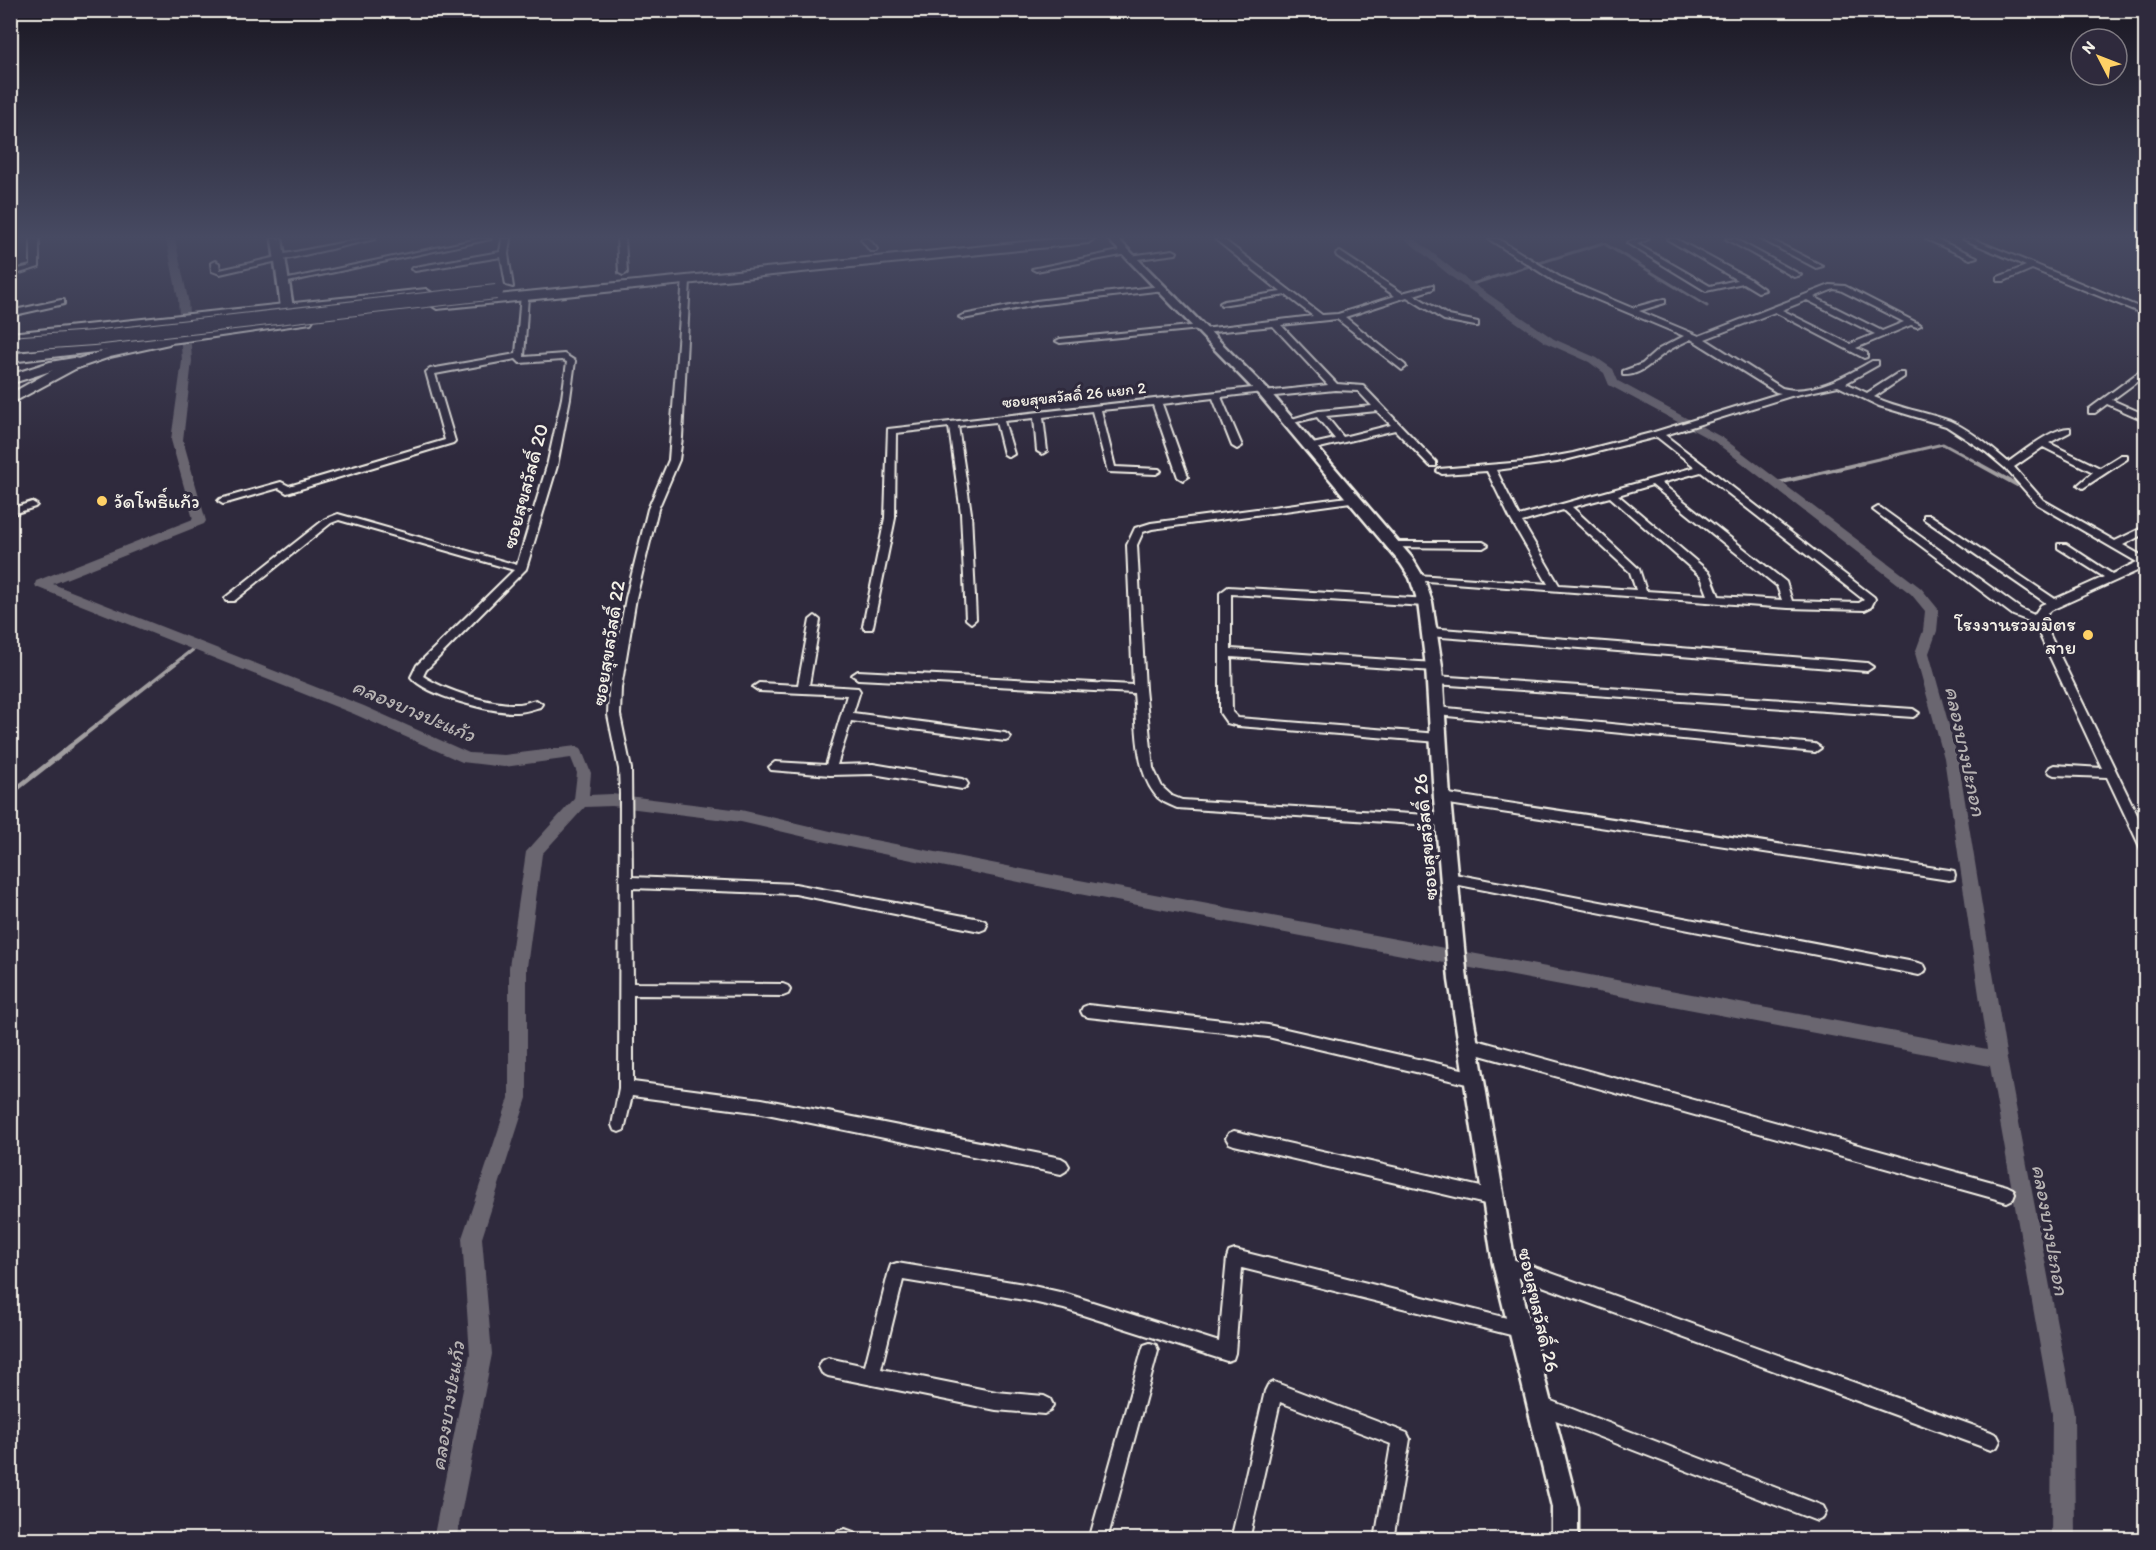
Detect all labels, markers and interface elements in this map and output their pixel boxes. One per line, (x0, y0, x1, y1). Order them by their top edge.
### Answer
north arrow (2069, 27, 2129, 87)
text: N (2078, 37, 2099, 58)
street label: ซอยสุขสวัสดิ์ 26 แยก 2 (1001, 377, 1148, 413)
street label: ซอยสุขสวัสดิ์ 20 (495, 420, 554, 551)
place label: วัดโพธิ์แก้ว (114, 487, 200, 513)
marker: วัดโพธิ์แก้ว (95, 494, 109, 508)
street label: ซอยสุขสวัสดิ์ 22 (584, 578, 631, 708)
place label: โรงงานรวมมิตร สาย (1954, 612, 2076, 659)
marker: โรงงานรวมมิตร สาย (2081, 628, 2095, 642)
water label: คลองบางปะแก้ว (349, 673, 480, 747)
water label: คลองบางปะกอก (1940, 684, 1992, 819)
street label: ซอยสุขสวัสดิ์ 26 (1406, 773, 1443, 901)
water label: คลองบางปะกอก (2027, 1163, 2075, 1298)
street label: ซอยสุขสวัสดิ์ 26 (1512, 1245, 1567, 1375)
water label: คลองบางปะแก้ว (424, 1338, 470, 1473)

